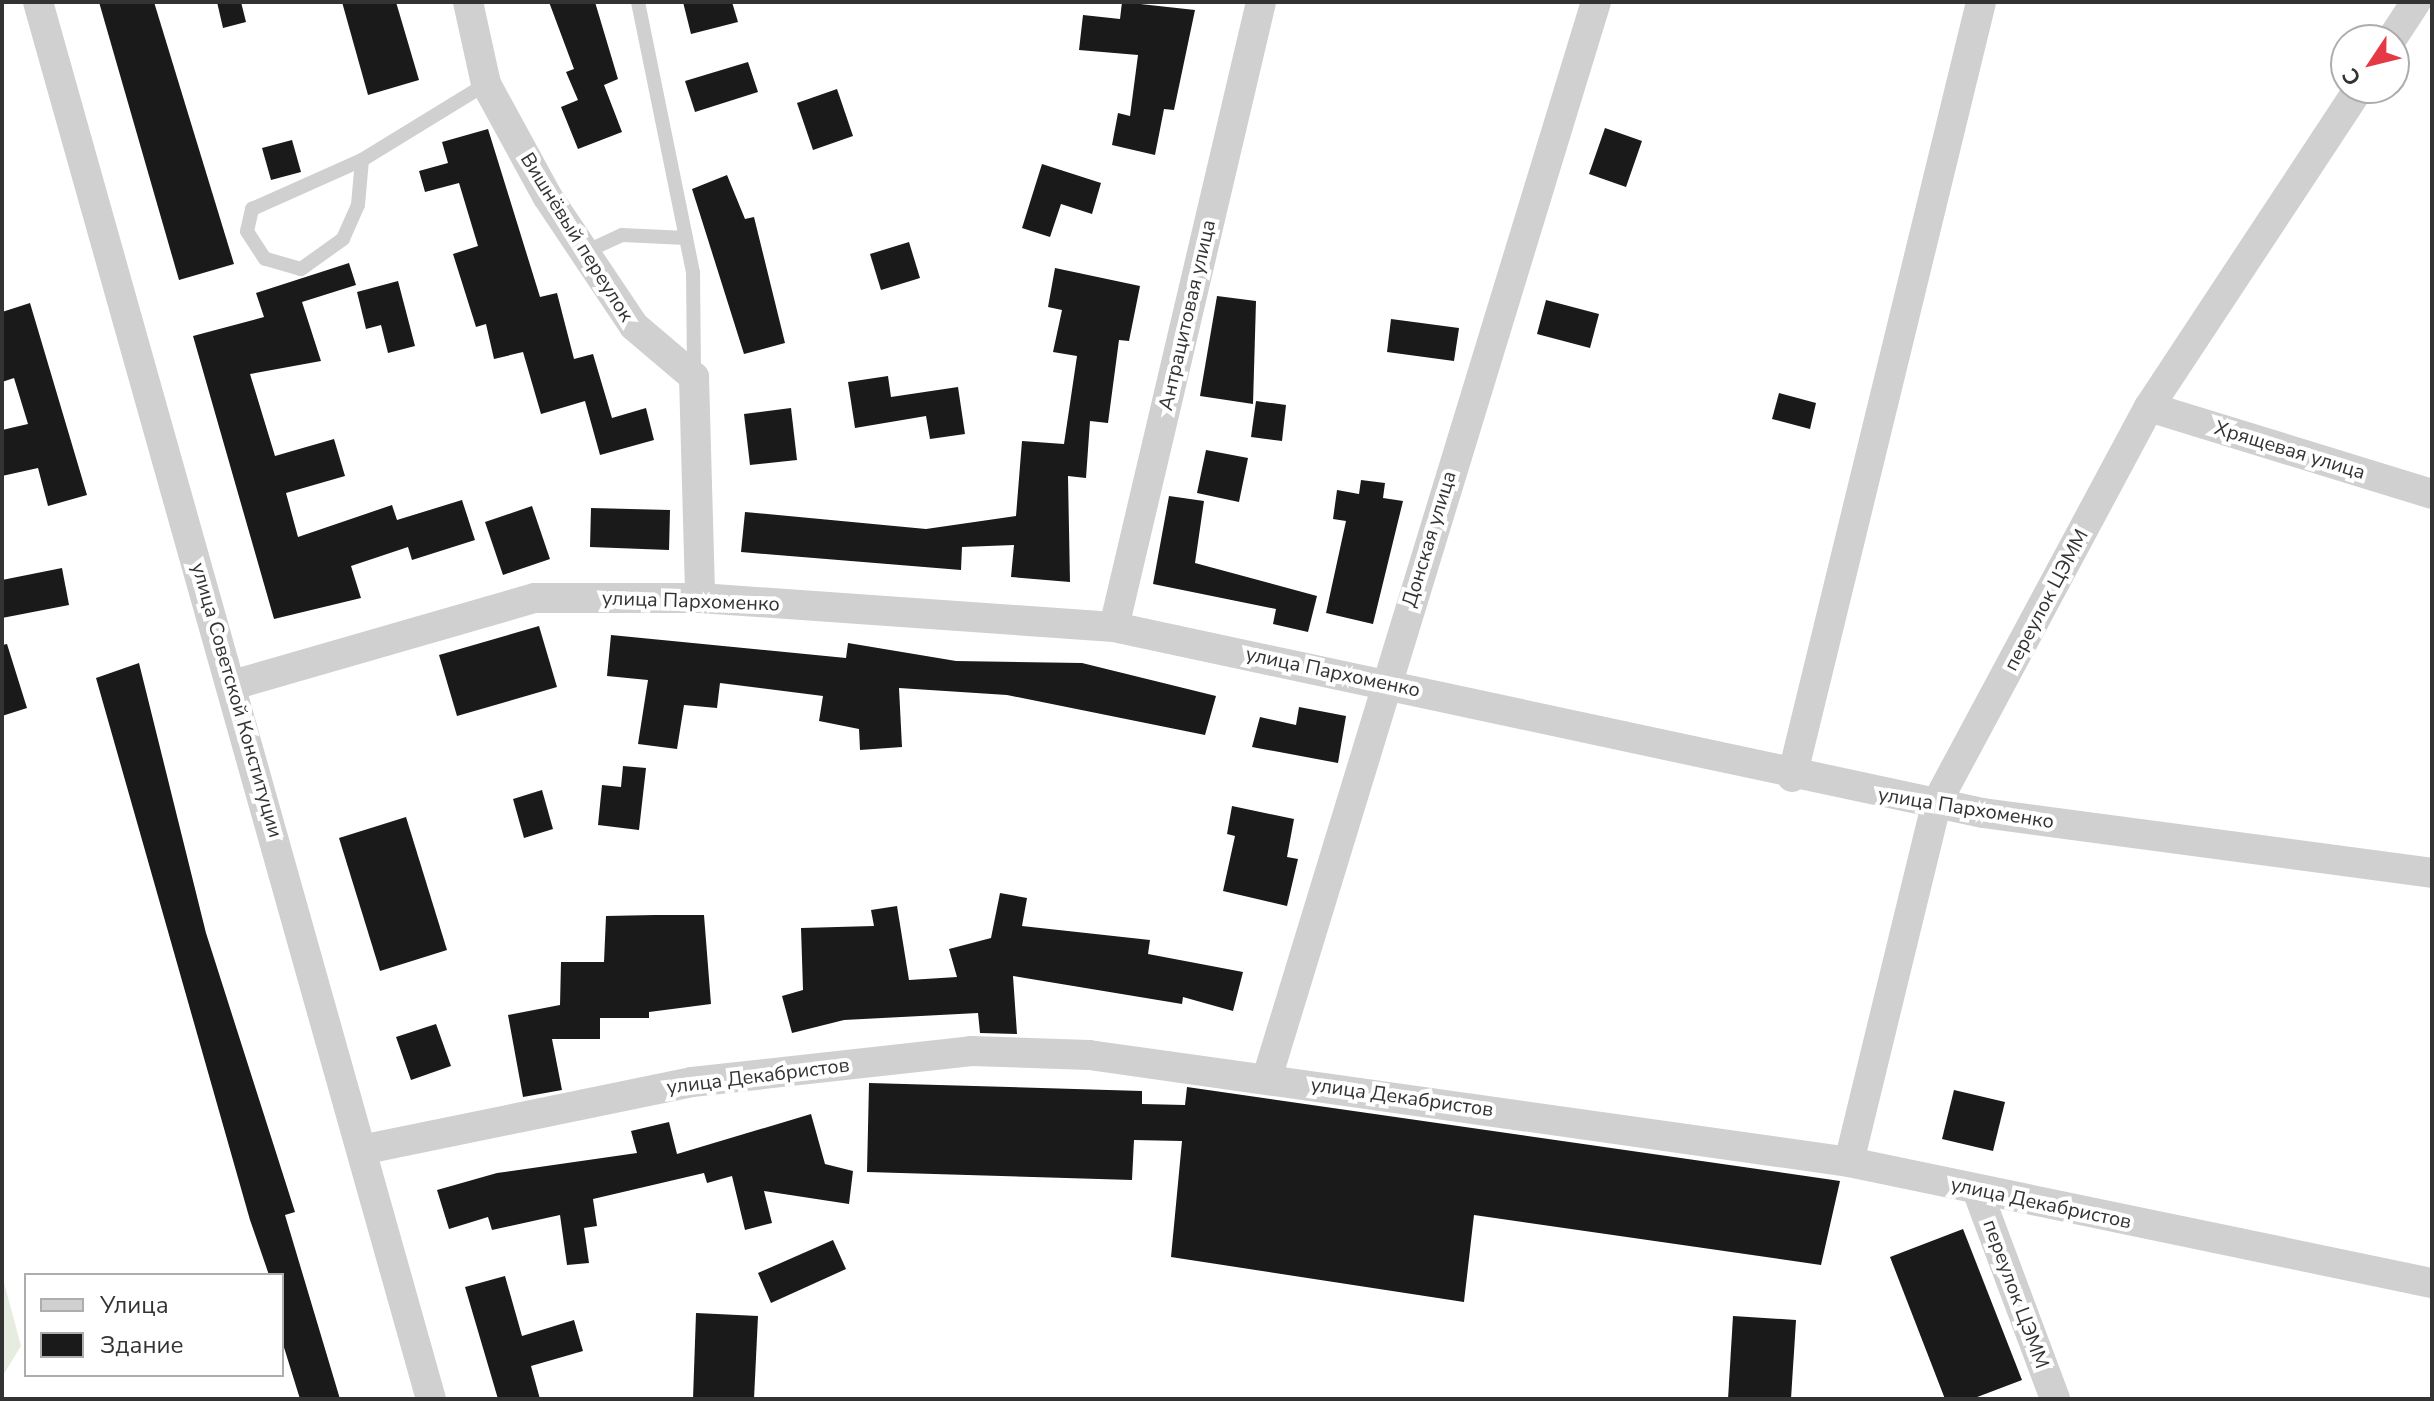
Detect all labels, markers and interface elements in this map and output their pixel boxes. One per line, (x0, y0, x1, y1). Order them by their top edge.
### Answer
north arrow (2330, 24, 2410, 104)
text: С (2335, 62, 2369, 91)
street label: Вишнёвый переулок (515, 148, 639, 326)
street label: Антрацитовая улица (1153, 217, 1221, 413)
street label: Хрящевая улица (2212, 416, 2368, 484)
street label: Донская улица (1397, 468, 1461, 610)
street label: переулок ЦЭММ (1999, 525, 2093, 675)
street label: улица Советской Конституции (186, 560, 288, 840)
street label: улица Пархоменко (602, 586, 780, 616)
street label: улица Пархоменко (1243, 642, 1423, 702)
street label: улица Пархоменко (1876, 782, 2056, 834)
street label: улица Декабристов (665, 1053, 851, 1099)
street label: улица Декабристов (1309, 1072, 1495, 1122)
street label: улица Декабристов (1948, 1172, 2134, 1234)
street label: переулок ЦЭММ (1978, 1216, 2054, 1372)
legend (24, 1273, 284, 1377)
text: Улица (100, 1289, 169, 1321)
text: Здание (100, 1329, 184, 1361)

